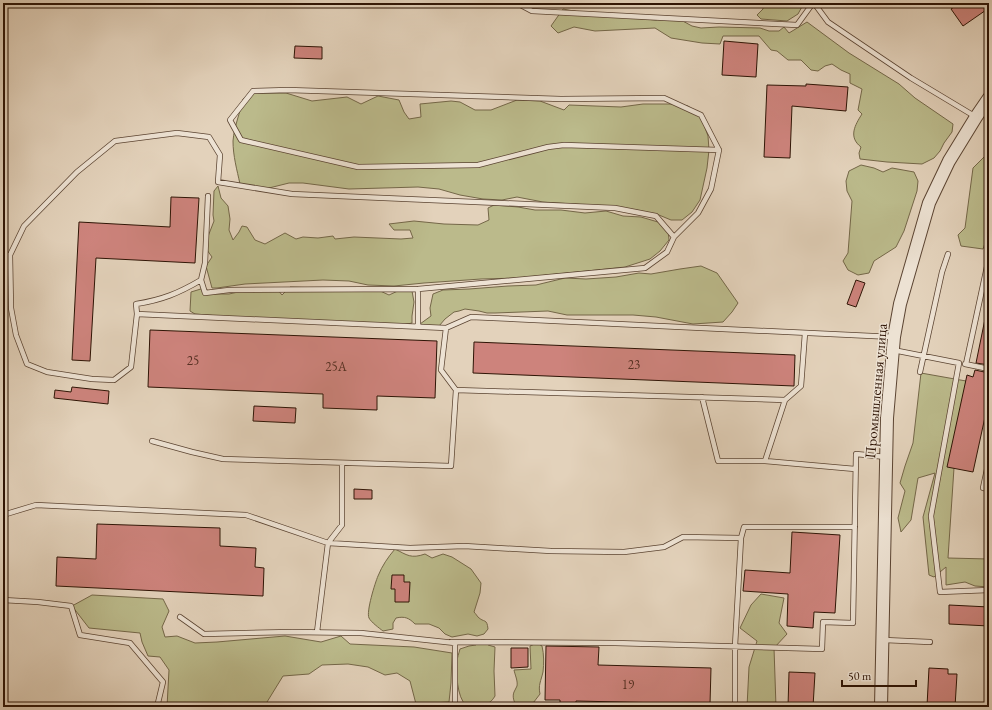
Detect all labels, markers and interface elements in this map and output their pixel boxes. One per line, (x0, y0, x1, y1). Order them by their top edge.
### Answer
street label: Промышленная улица (860, 322, 891, 459)
house number: 25 (187, 352, 199, 369)
house number: 23 (628, 356, 640, 373)
house number: 25А (325, 358, 348, 375)
scale bar (842, 662, 916, 688)
text: 50 m (848, 668, 872, 684)
house number: 19 (622, 676, 635, 693)

